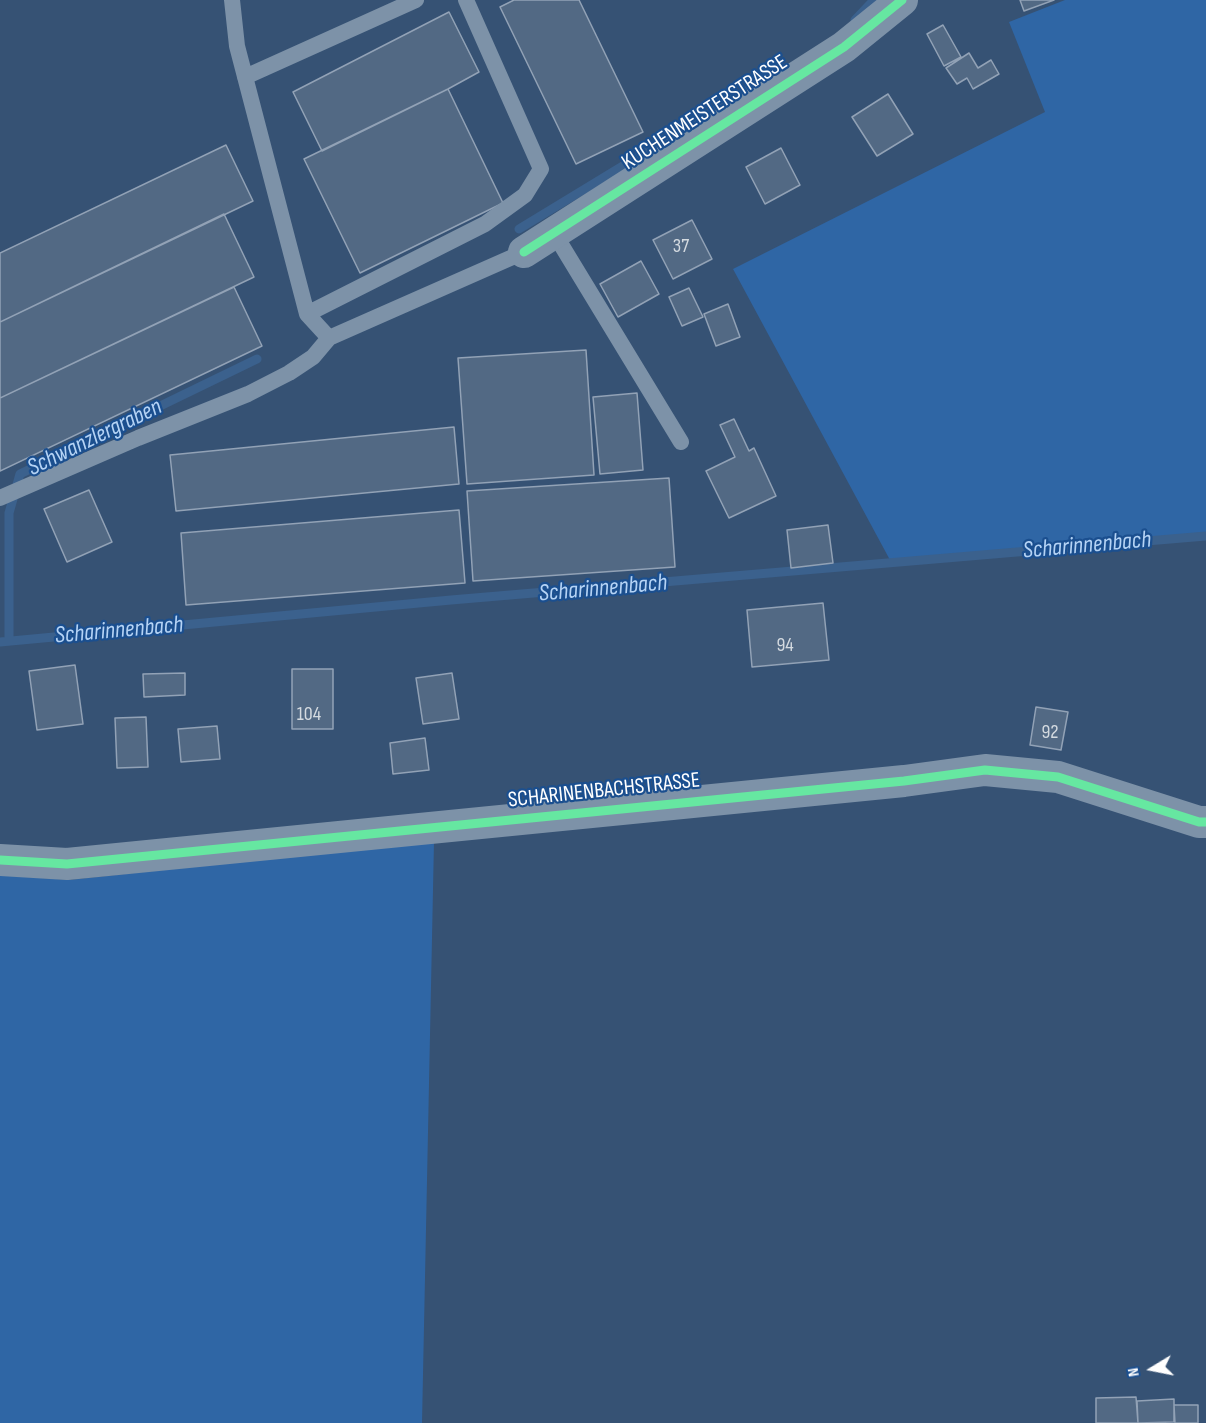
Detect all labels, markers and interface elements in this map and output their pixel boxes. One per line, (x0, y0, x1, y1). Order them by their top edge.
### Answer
street label: KUCHENMEISTERSTRASSE (617, 50, 793, 176)
house number: 37 (673, 235, 689, 259)
water label: Schwanzlergraben (23, 393, 167, 483)
water label: Scharinnenbach (1022, 526, 1152, 566)
water label: Scharinnenbach (538, 569, 668, 609)
water label: Scharinnenbach (54, 611, 184, 651)
house number: 94 (776, 634, 794, 658)
house number: 104 (297, 703, 321, 727)
house number: 92 (1041, 721, 1059, 745)
street label: SCHARINENBACHSTRASSE (507, 768, 701, 814)
north arrow (1122, 1339, 1182, 1399)
text: N (1124, 1366, 1144, 1378)

